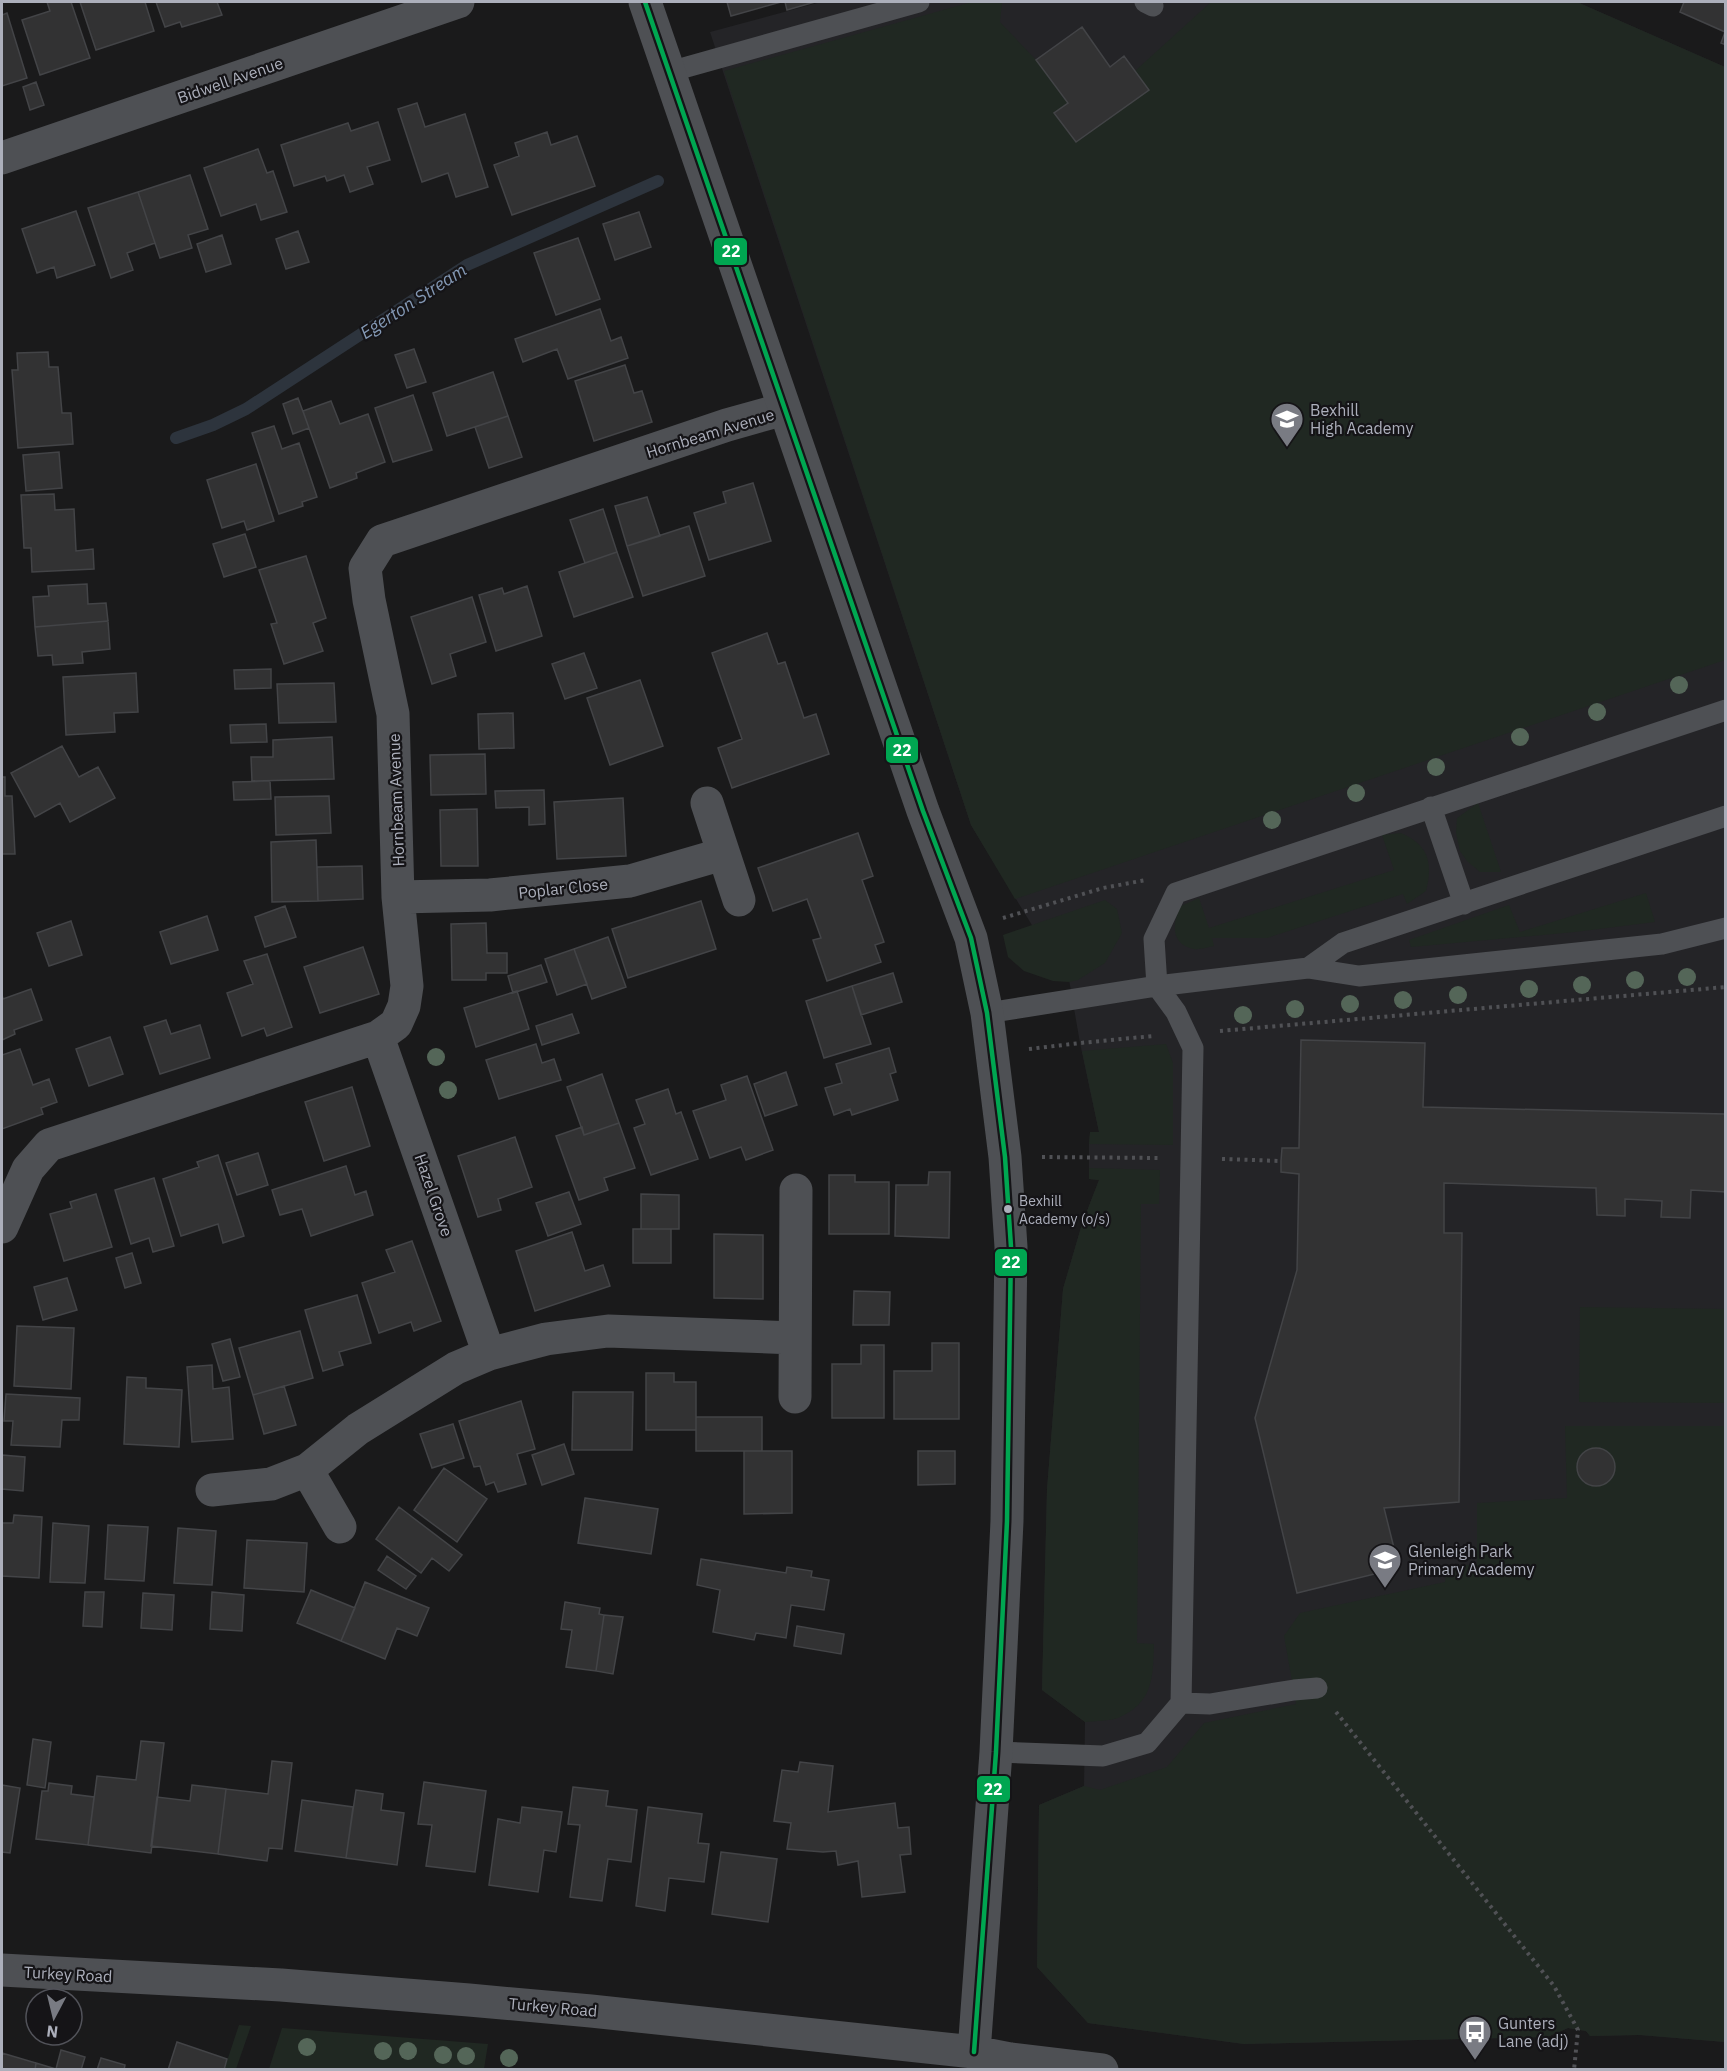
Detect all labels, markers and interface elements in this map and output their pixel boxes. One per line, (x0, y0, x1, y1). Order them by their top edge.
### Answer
street label: Bidwell Avenue (174, 52, 286, 107)
line badge: 22 (713, 237, 748, 266)
text: 22 (721, 241, 741, 261)
water label: Egerton Stream (355, 258, 471, 344)
place label: Bexhill High Academy (1310, 400, 1413, 438)
school or university icon: Bexhill High Academy (1269, 401, 1305, 448)
street label: Hornbeam Avenue (643, 404, 777, 462)
street label: Hornbeam Avenue (384, 733, 408, 867)
line badge: 22 (885, 736, 919, 764)
text: 22 (892, 740, 912, 760)
street label: Poplar Close (517, 873, 609, 903)
street label: Hazel Grove (410, 1151, 458, 1239)
place label: Bexhill Academy (o/s) (1019, 1192, 1110, 1228)
marker: Bexhill Academy (o/s) (1002, 1203, 1014, 1215)
line badge: 22 (994, 1248, 1028, 1277)
text: 22 (1001, 1252, 1021, 1272)
place label: Glenleigh Park Primary Academy (1408, 1541, 1534, 1579)
school or university icon: Glenleigh Park Primary Academy (1367, 1542, 1403, 1589)
line badge: 22 (976, 1775, 1011, 1803)
text: 22 (983, 1779, 1003, 1799)
street label: Turkey Road (23, 1962, 113, 1986)
north arrow (24, 1987, 84, 2047)
street label: Turkey Road (508, 1993, 598, 2021)
place label: Gunters Lane (adj) (1498, 2013, 1569, 2051)
bus stop icon: Gunters Lane (adj) (1457, 2014, 1493, 2061)
text: N (45, 2021, 59, 2043)

